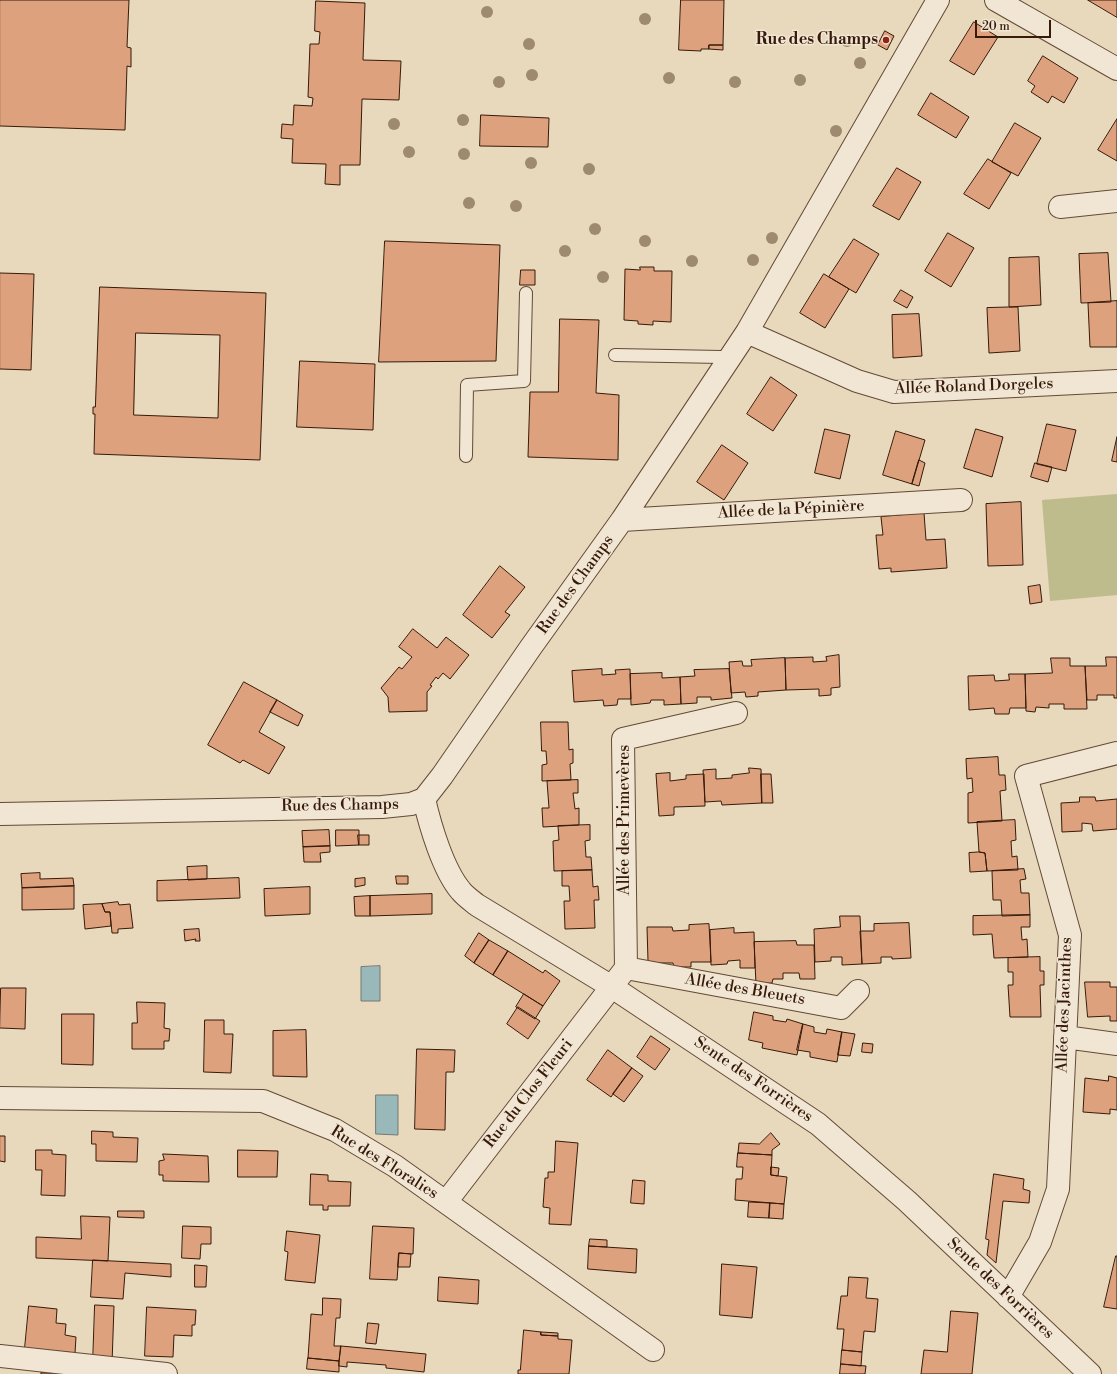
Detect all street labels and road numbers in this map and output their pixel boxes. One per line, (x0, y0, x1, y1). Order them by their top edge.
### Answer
street label: Allée Roland Dorgeles (894, 375, 1054, 399)
street label: Allée de la Pépinière (717, 497, 865, 523)
street label: Rue des Champs (534, 532, 618, 638)
street label: Allée des Primevères (615, 745, 635, 895)
street label: Rue des Champs (281, 795, 399, 817)
street label: Allée des Jacinthes (1053, 937, 1077, 1073)
street label: Allée des Bleuets (684, 970, 806, 1010)
street label: Sente des Forrières (690, 1033, 816, 1127)
street label: Rue du Clos Fleuri (480, 1036, 578, 1152)
street label: Rue des Floralies (327, 1122, 441, 1204)
street label: Sente des Forrières (943, 1234, 1057, 1344)

